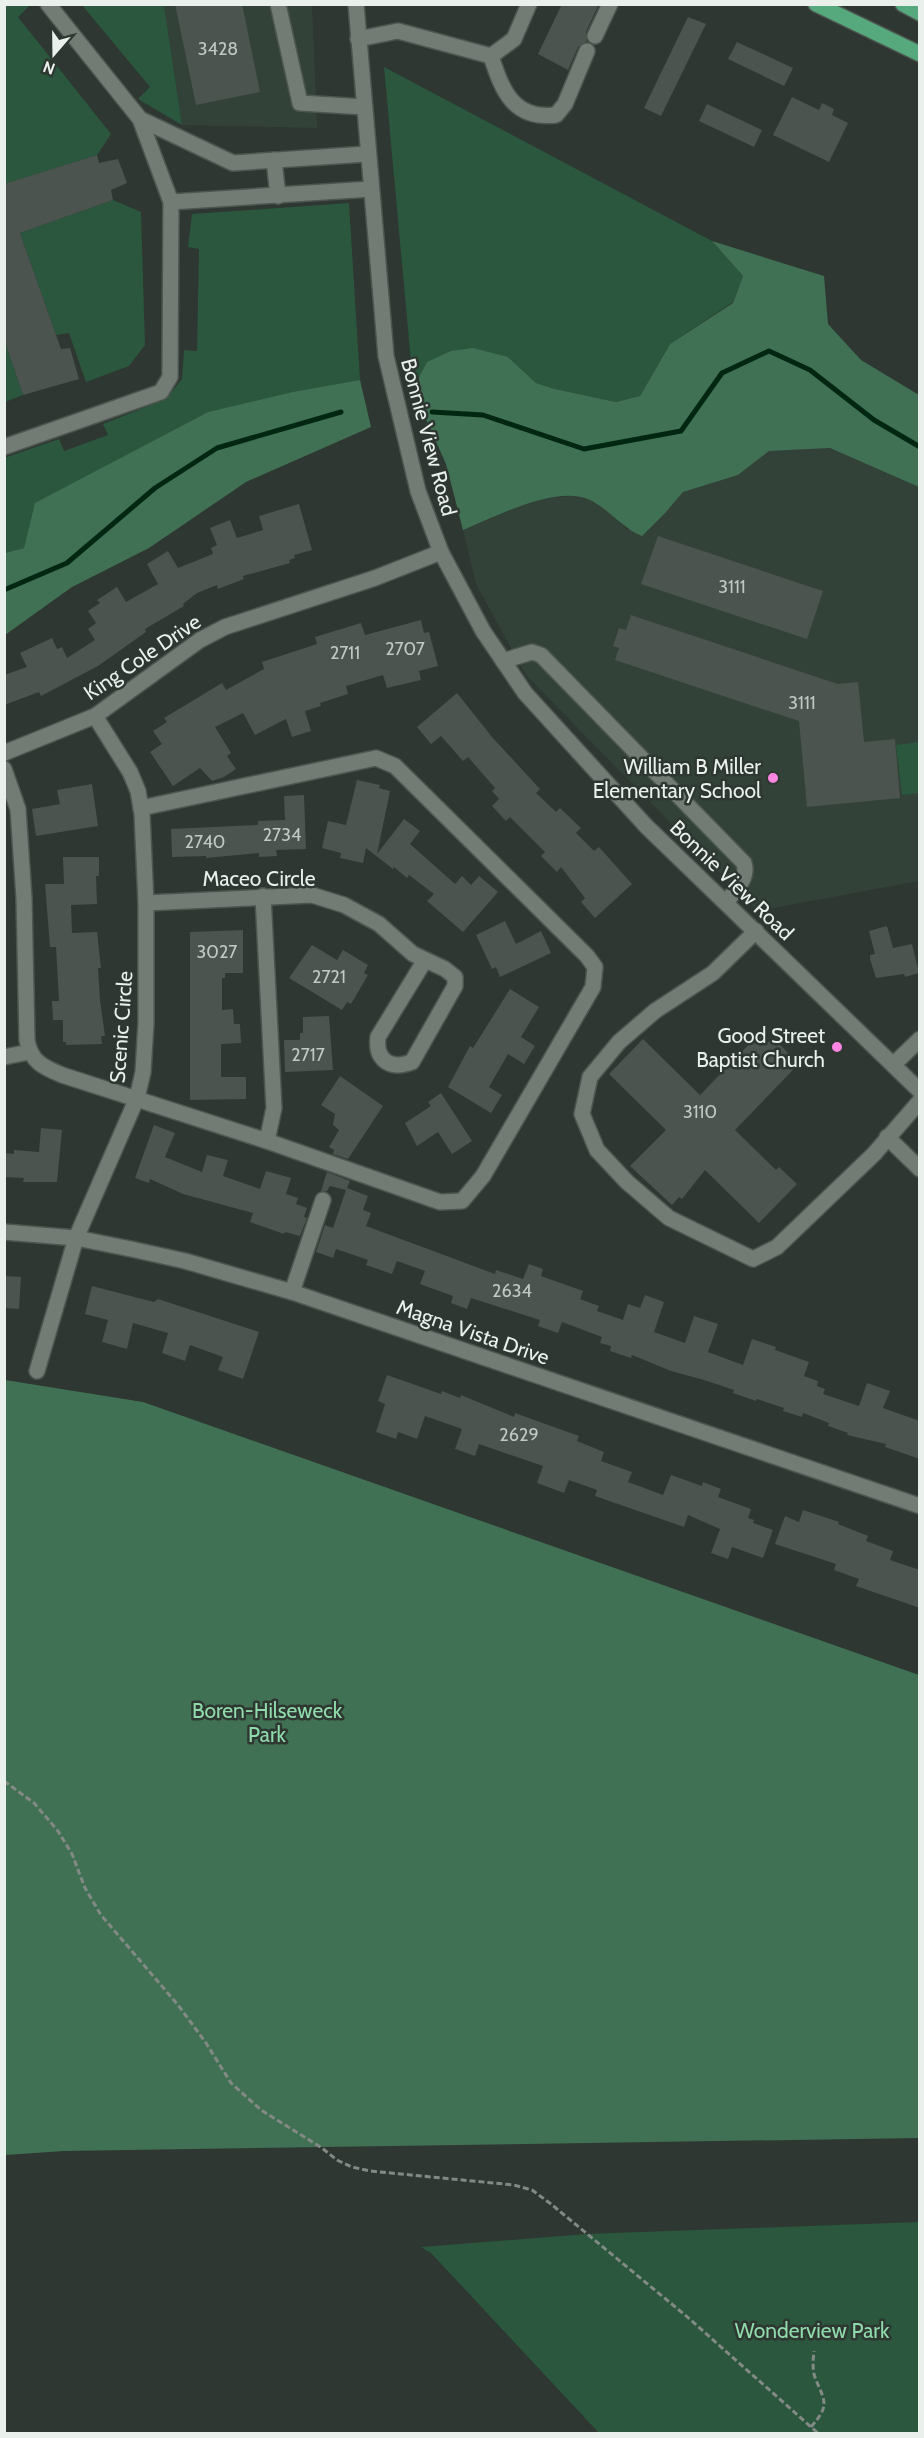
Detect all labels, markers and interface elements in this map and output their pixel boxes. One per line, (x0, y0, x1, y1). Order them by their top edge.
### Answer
north arrow (24, 24, 84, 84)
house number: 3428 (198, 38, 238, 60)
text: N (40, 57, 58, 78)
street label: Bonnie View Road (396, 356, 462, 518)
house number: 3111 (718, 576, 746, 598)
street label: King Cole Drive (79, 609, 205, 705)
house number: 2707 (385, 638, 425, 660)
house number: 2711 (330, 642, 360, 664)
house number: 3111 (788, 692, 816, 714)
place label: William B Miller Elementary School (593, 754, 761, 803)
marker: William B Miller Elementary School (766, 771, 780, 785)
street label: Bonnie View Road (665, 815, 799, 945)
house number: 2734 (263, 824, 301, 846)
house number: 2740 (185, 831, 225, 853)
street label: Maceo Circle (203, 866, 316, 891)
house number: 3027 (197, 941, 237, 963)
house number: 2721 (312, 966, 346, 988)
street label: Scenic Circle (105, 970, 137, 1084)
place label: Good Street Baptist Church (696, 1023, 825, 1072)
marker: Good Street Baptist Church (830, 1040, 844, 1054)
house number: 2717 (291, 1044, 325, 1066)
house number: 3110 (683, 1101, 717, 1123)
house number: 2634 (492, 1280, 532, 1302)
street label: Magna Vista Drive (393, 1294, 553, 1370)
house number: 2629 (499, 1424, 539, 1446)
park label: Boren-Hilseweck Park (192, 1698, 343, 1747)
park label: Wonderview Park (735, 2318, 890, 2343)

